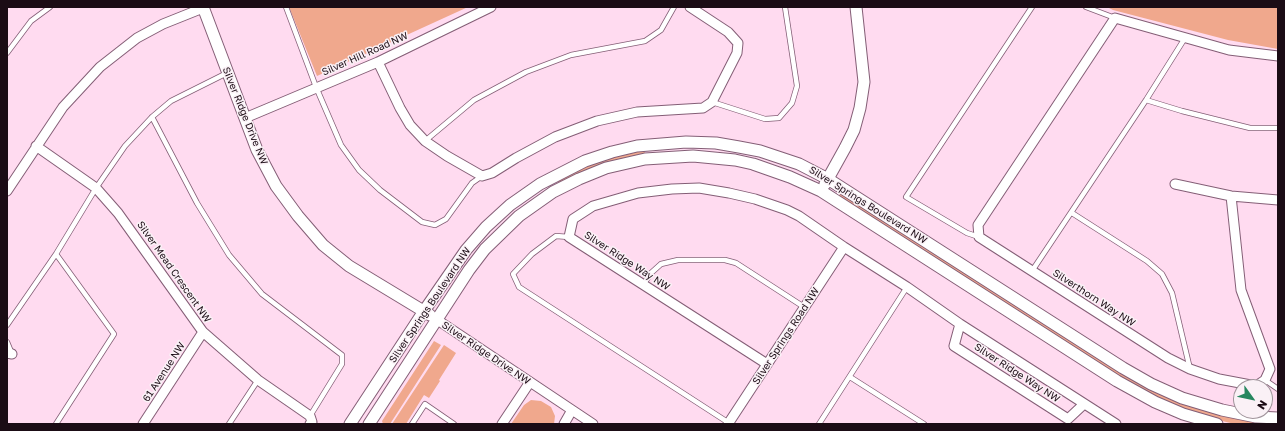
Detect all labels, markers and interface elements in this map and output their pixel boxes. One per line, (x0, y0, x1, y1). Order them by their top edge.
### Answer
street label: Silver Hill Road NW (320, 30, 410, 78)
street label: Silver Ridge Drive NW (220, 65, 270, 167)
street label: Silver Springs Boulevard NW (807, 164, 929, 246)
street label: Silver Mead Crescent NW (134, 219, 214, 325)
street label: Silver Ridge Way NW (582, 229, 672, 293)
street label: Silver Springs Boulevard NW (387, 245, 473, 365)
street label: Silverthorn Way NW (1050, 267, 1138, 329)
street label: Silver Springs Road NW (750, 285, 822, 387)
street label: Silver Ridge Drive NW (439, 319, 533, 387)
street label: 61 Avenue NW (140, 340, 188, 404)
street label: Silver Ridge Way NW (972, 341, 1062, 405)
north arrow (1233, 379, 1273, 419)
text: N (1255, 398, 1270, 412)

